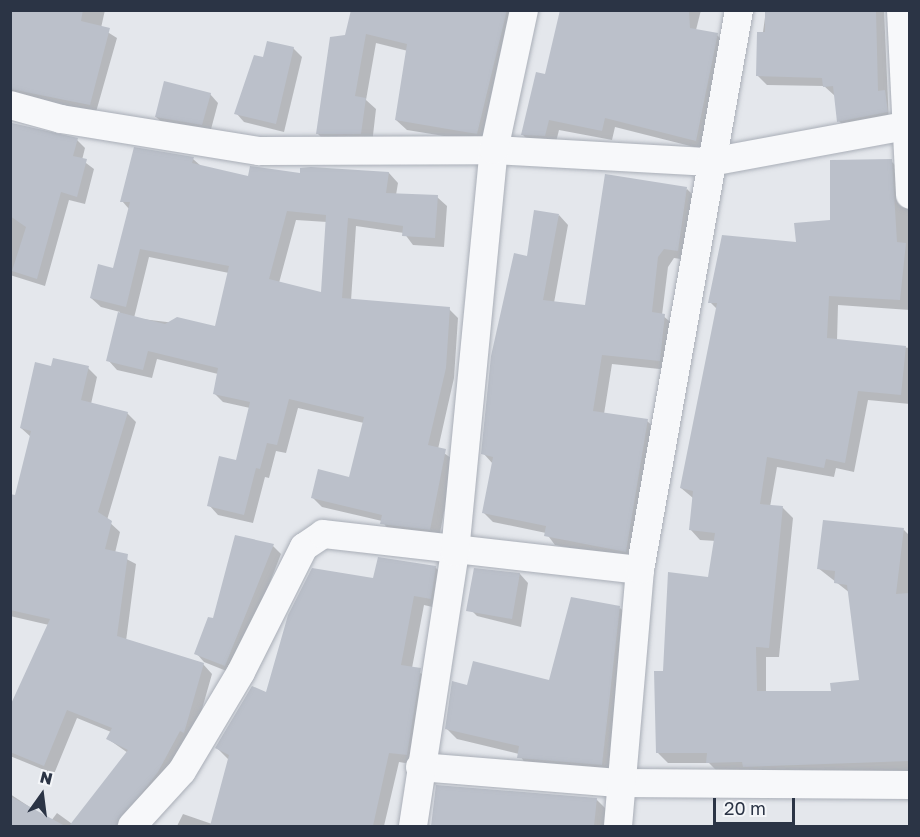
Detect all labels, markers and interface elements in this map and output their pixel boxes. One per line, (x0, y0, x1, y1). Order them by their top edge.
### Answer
north arrow (12, 765, 72, 825)
text: N (38, 766, 55, 789)
scale bar (716, 786, 798, 824)
text: 20 m (724, 797, 766, 819)

